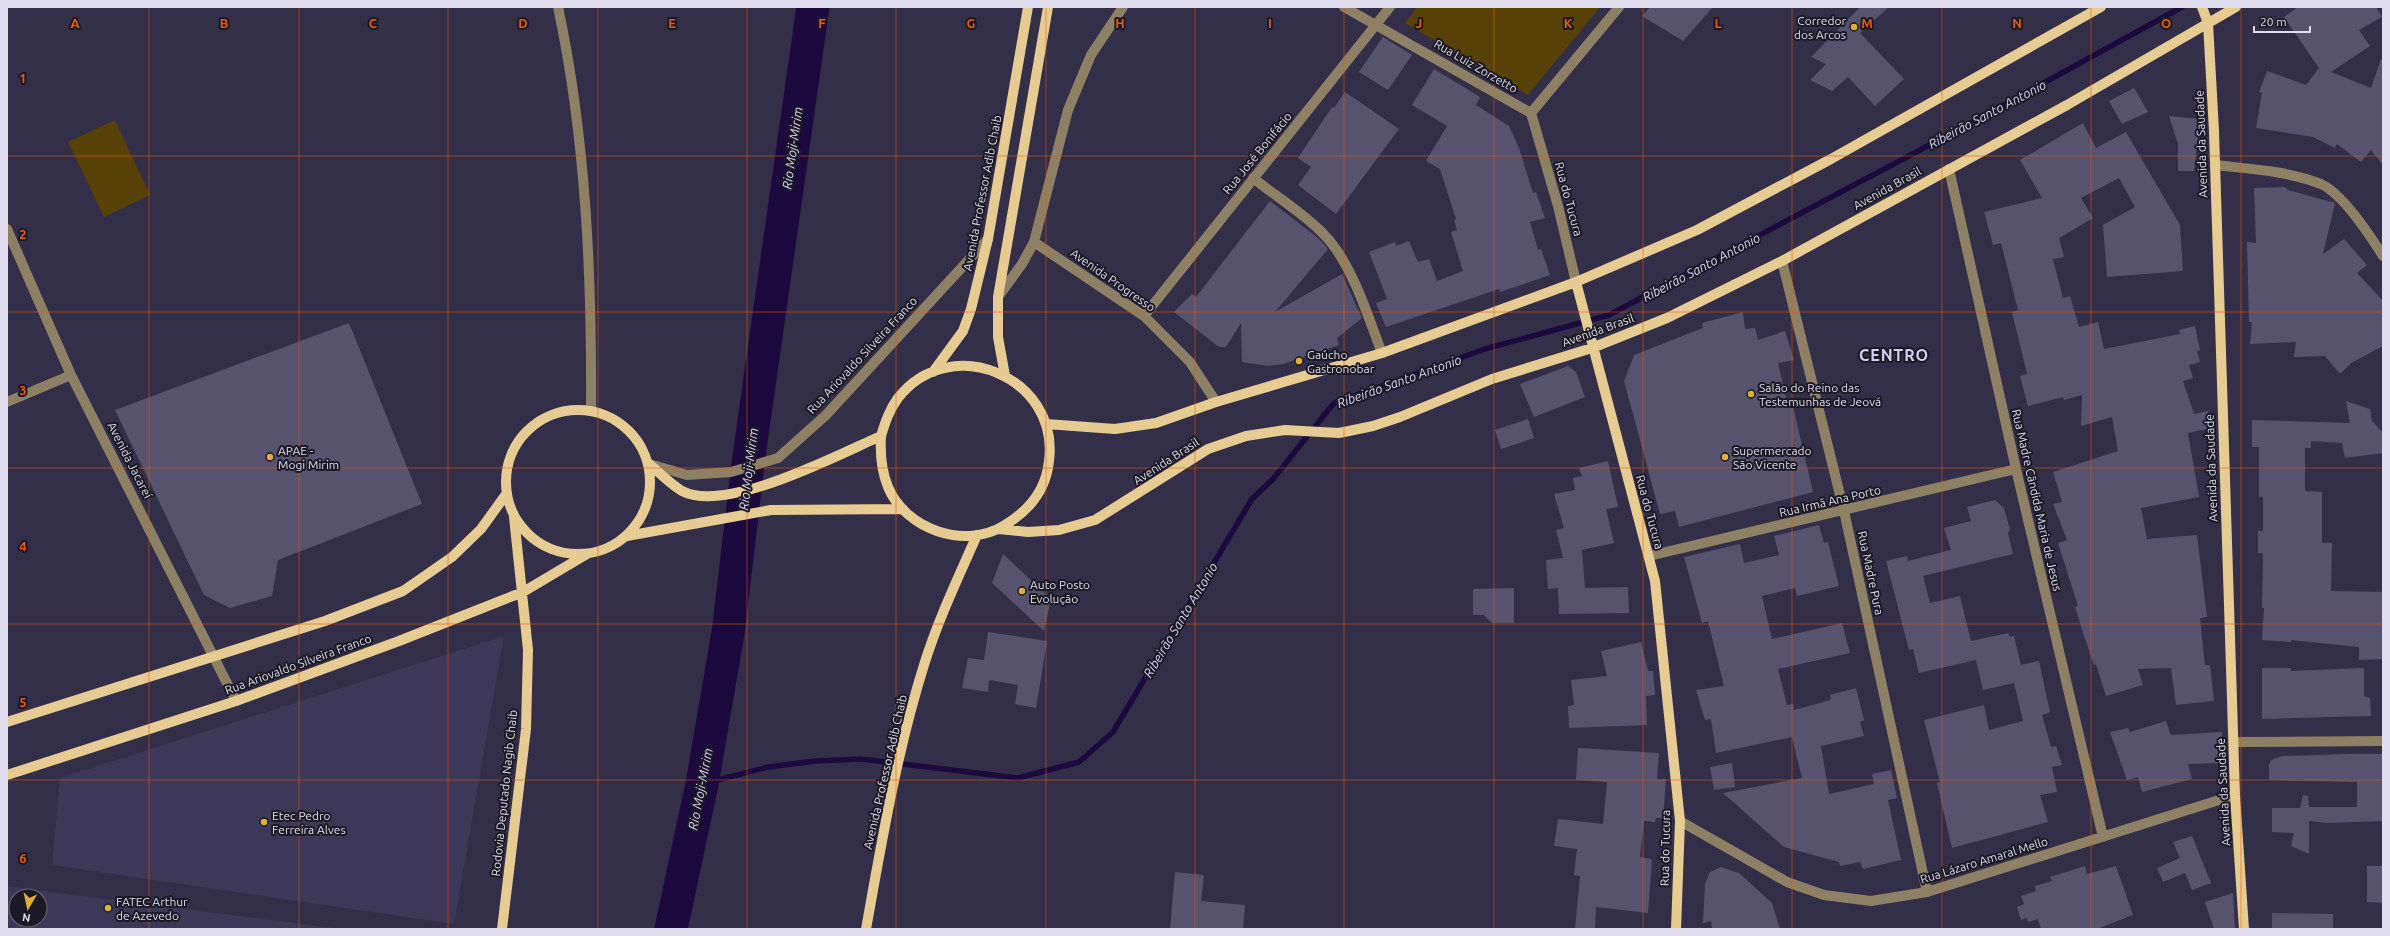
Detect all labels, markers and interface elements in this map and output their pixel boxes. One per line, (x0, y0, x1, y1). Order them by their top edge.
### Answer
scale bar (2254, 8, 2310, 34)
place label: Corredor dos Arcos (1794, 14, 1846, 41)
text: 20 m (2260, 15, 2287, 28)
text: A (70, 16, 80, 30)
text: B (220, 16, 229, 30)
text: C (369, 16, 378, 30)
text: D (518, 16, 528, 30)
text: E (668, 16, 676, 30)
text: F (818, 16, 826, 30)
text: G (967, 16, 976, 30)
text: H (1115, 16, 1125, 30)
text: I (1268, 16, 1272, 30)
text: J (1416, 16, 1422, 30)
text: K (1564, 16, 1573, 30)
text: L (1714, 16, 1722, 30)
text: M (1861, 16, 1873, 30)
text: N (2012, 16, 2022, 30)
text: O (2161, 16, 2171, 30)
marker: Corredor dos Arcos (1849, 22, 1859, 32)
street label: Rua Luiz Zorzetto (1432, 37, 1520, 95)
text: 1 (19, 71, 27, 85)
water label: Ribeirão Santo Antonio (1926, 77, 2048, 151)
street label: Avenida da Saudade (2193, 90, 2209, 198)
water label: Rio Moji-Mirim (779, 106, 805, 190)
street label: Rua José Bonifácio (1220, 110, 1294, 196)
street label: Avenida Professor Adib Chaib (961, 114, 1003, 272)
street label: Rua do Tucura (1553, 160, 1585, 238)
street label: Avenida Brasil (1851, 164, 1923, 212)
text: 2 (19, 227, 27, 241)
water label: Ribeirão Santo Antonio (1640, 230, 1762, 304)
street label: Avenida Progresso (1068, 246, 1158, 314)
street label: Rua Ariovaldo Silveira Franco (804, 294, 920, 416)
street label: Avenida Brasil (1560, 311, 1636, 349)
district label: CENTRO (1859, 346, 1929, 364)
place label: Gaúcho Gastronobar (1307, 348, 1375, 375)
water label: Ribeirão Santo Antonio (1335, 352, 1463, 410)
marker: Gaúcho Gastronobar (1294, 356, 1304, 366)
place label: Salão do Reino das Testemunhas de Jeová (1759, 381, 1881, 408)
text: 3 (19, 383, 27, 397)
marker: Salão do Reino das Testemunhas de Jeová (1746, 389, 1756, 399)
street label: Rua Madre Cãndida Maria de Jesus (2010, 408, 2064, 592)
street label: Avenida da Saudade (2203, 414, 2219, 522)
street label: Avenida Jacareí (105, 420, 155, 501)
water label: Rio Moji-Mirim (736, 427, 760, 511)
street label: Avenida Brasil (1131, 435, 1201, 487)
place label: APAE - Mogi Mirim (278, 444, 339, 471)
place label: Supermercado São Vicente (1733, 444, 1812, 471)
marker: APAE - Mogi Mirim (265, 452, 275, 462)
marker: Supermercado São Vicente (1720, 452, 1730, 462)
street label: Rua do Tucura (1634, 473, 1666, 551)
street label: Rua Irmã Ana Porto (1778, 483, 1882, 519)
street label: Rua Madre Pura (1856, 530, 1886, 616)
text: 4 (19, 539, 27, 553)
water label: Ribeirão Santo Antonio (1140, 560, 1220, 680)
place label: Auto Posto Evolução (1030, 578, 1090, 605)
marker: Auto Posto Evolução (1017, 586, 1027, 596)
street label: Rua Ariovaldo Silveira Franco (223, 631, 373, 697)
street label: Avenida Professor Adib Chaib (861, 693, 909, 851)
text: 5 (19, 695, 27, 709)
street label: Rodovia Deputado Nagib Chaib (489, 709, 519, 877)
street label: Avenida da Saudade (2214, 738, 2232, 846)
water label: Rio Moji-Mirim (685, 747, 715, 831)
place label: Etec Pedro Ferreira Alves (272, 809, 346, 836)
street label: Rua do Tucura (1658, 810, 1672, 886)
marker: Etec Pedro Ferreira Alves (259, 817, 269, 827)
street label: Rua Lázaro Amaral Mello (1919, 834, 2049, 886)
text: 6 (19, 851, 27, 865)
north arrow (8, 888, 48, 928)
place label: FATEC Arthur de Azevedo (116, 895, 188, 922)
marker: FATEC Arthur de Azevedo (103, 903, 113, 913)
text: N (21, 911, 31, 924)

